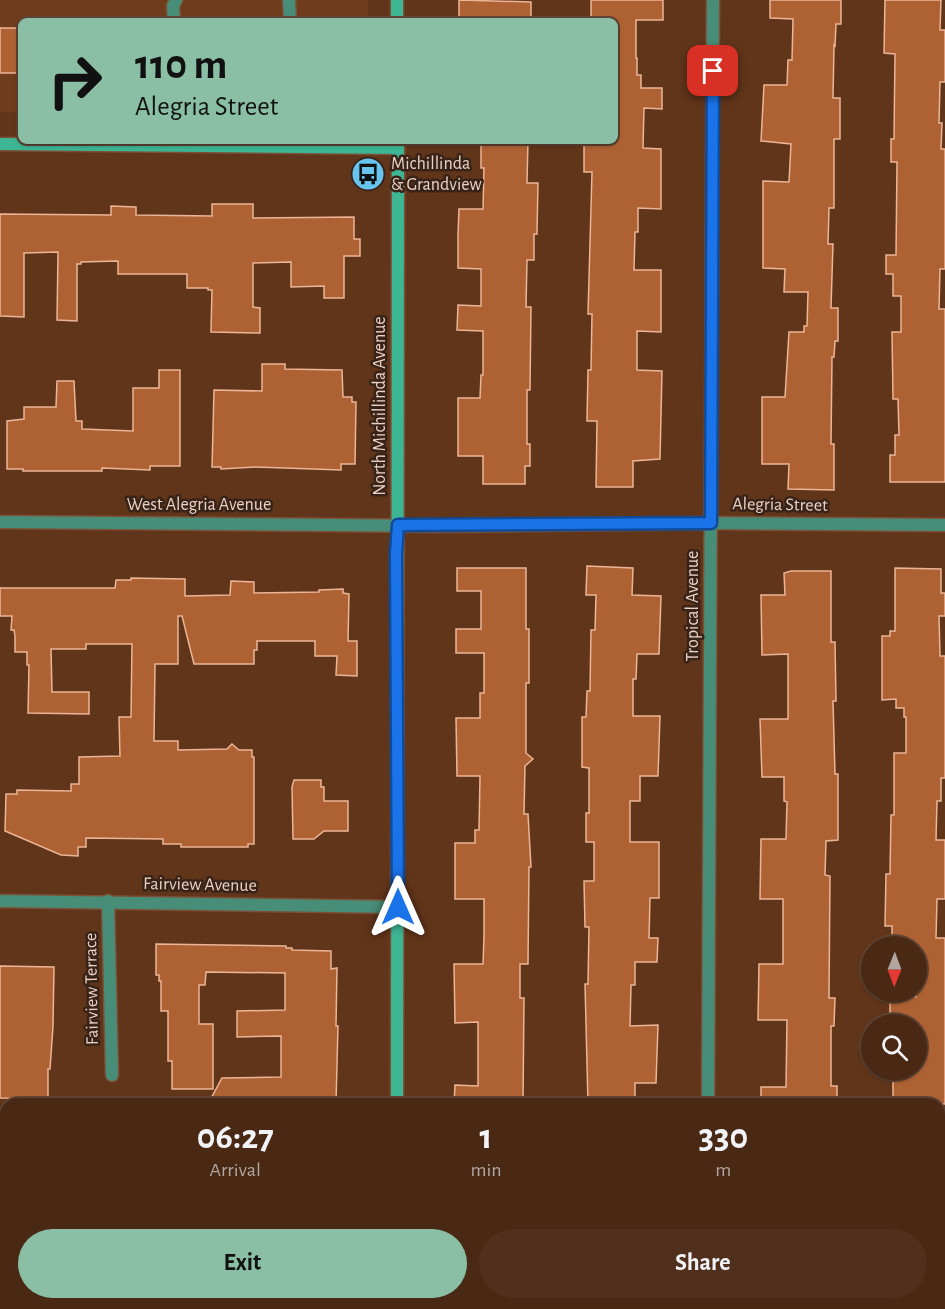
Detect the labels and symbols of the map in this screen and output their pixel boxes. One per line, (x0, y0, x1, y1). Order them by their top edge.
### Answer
pin (687, 45, 738, 96)
place label: Michillinda & Grandview (391, 155, 482, 194)
bus stop icon: Michillinda & Grandview (350, 156, 386, 192)
street label: North Michillinda Avenue (371, 316, 389, 496)
street label: Alegria Street (732, 495, 828, 515)
street label: West Alegria Avenue (127, 496, 271, 514)
street label: Tropical Avenue (684, 551, 702, 661)
street label: Fairview Avenue (143, 875, 257, 895)
position arrow (366, 875, 430, 939)
street label: Fairview Terrace (82, 933, 102, 1045)
north arrow (861, 936, 927, 1002)

